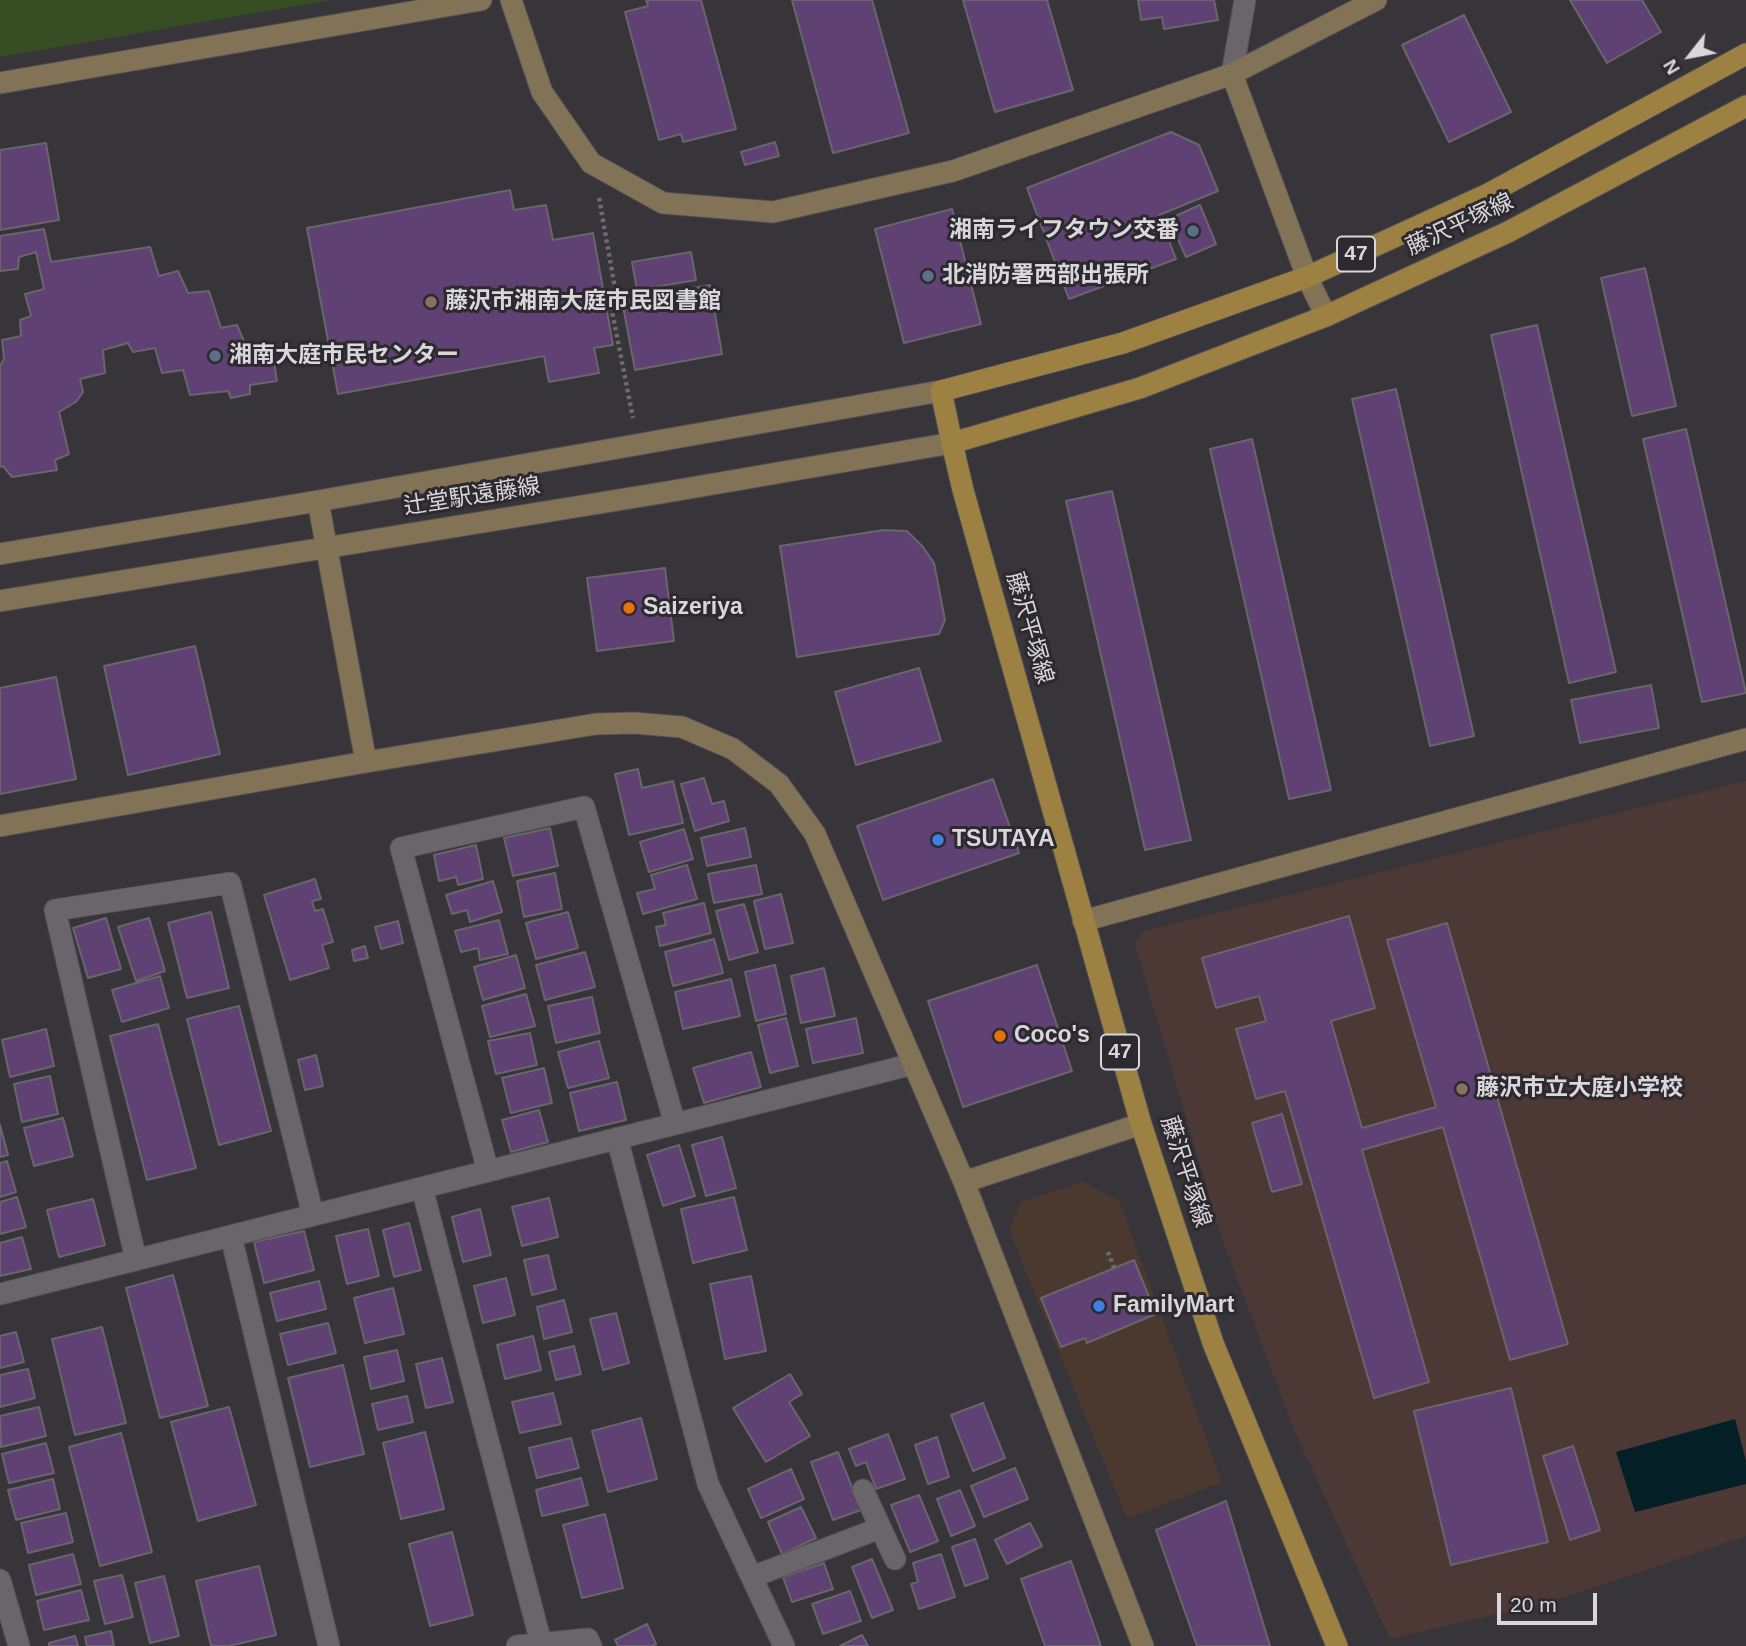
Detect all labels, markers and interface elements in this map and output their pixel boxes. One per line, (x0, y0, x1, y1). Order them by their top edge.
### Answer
north arrow (1655, 21, 1725, 91)
text: N (1659, 56, 1684, 78)
street label: 藤沢平塚線 (1402, 188, 1518, 262)
place label: 湘南ライフタウン交番 (949, 217, 1179, 245)
marker: 湘南ライフタウン交番 (1185, 223, 1201, 239)
road number: 47 (1337, 236, 1375, 272)
place label: 北消防署西部出張所 (942, 262, 1149, 290)
marker: 北消防署西部出張所 (920, 268, 936, 284)
place label: 藤沢市湘南大庭市民図書館 (445, 288, 721, 316)
marker: 藤沢市湘南大庭市民図書館 (423, 294, 439, 310)
place label: 湘南大庭市民センター (229, 342, 459, 370)
marker: 湘南大庭市民センター (207, 348, 223, 364)
street label: 辻堂駅遠藤線 (402, 473, 542, 521)
street label: 藤沢平塚線 (1000, 569, 1058, 687)
place label: Saizeriya (643, 594, 743, 622)
marker: Saizeriya (621, 600, 637, 616)
place label: TSUTAYA (952, 826, 1055, 854)
marker: TSUTAYA (930, 832, 946, 848)
place label: Coco's (1014, 1022, 1090, 1050)
marker: Coco's (992, 1028, 1008, 1044)
road number: 47 (1101, 1034, 1139, 1070)
place label: 藤沢市立大庭小学校 (1476, 1075, 1683, 1103)
marker: 藤沢市立大庭小学校 (1454, 1081, 1470, 1097)
street label: 藤沢平塚線 (1154, 1113, 1216, 1231)
place label: FamilyMart (1113, 1292, 1234, 1320)
marker: FamilyMart (1091, 1298, 1107, 1314)
scale bar (1501, 1580, 1601, 1624)
text: 20 m (1510, 1593, 1557, 1616)

